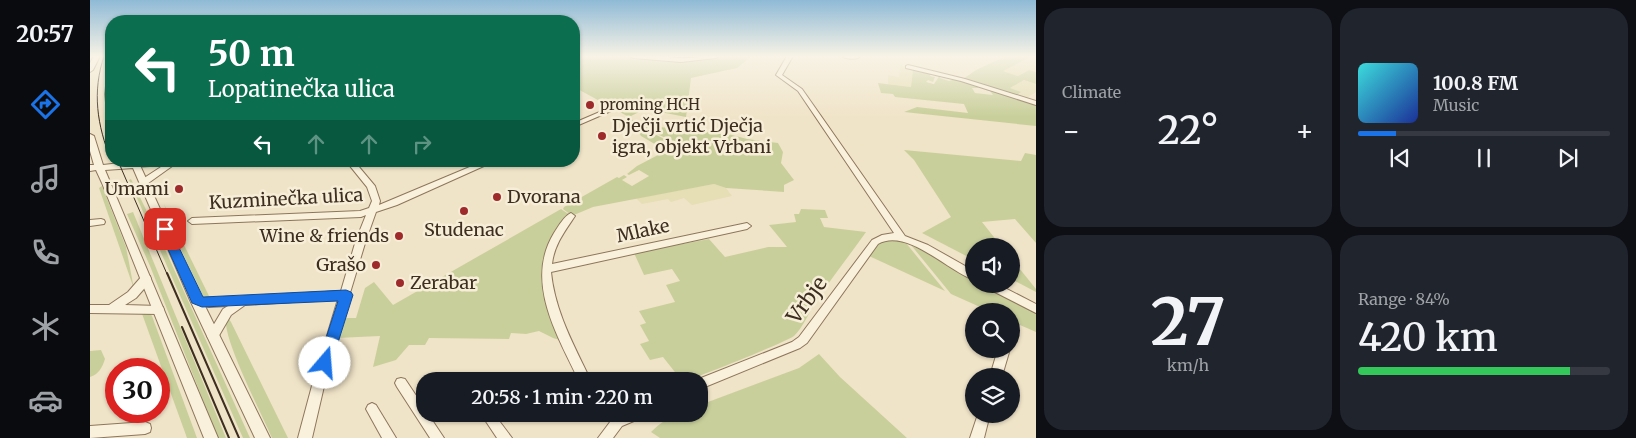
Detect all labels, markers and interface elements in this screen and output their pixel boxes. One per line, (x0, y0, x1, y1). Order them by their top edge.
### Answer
text: 20:57 (16, 20, 74, 48)
text: 50 m (208, 32, 295, 76)
icon: left (125, 35, 190, 100)
text: 100.8 FM (1433, 71, 1518, 95)
text: Lopatinečka ulica (208, 75, 395, 103)
text: Climate (1062, 82, 1121, 102)
icon: directions (28, 87, 63, 122)
place label: proming HCH (600, 95, 700, 114)
text: Music (1433, 95, 1479, 115)
marker: proming HCH (584, 99, 596, 111)
text: 22° (1157, 107, 1219, 154)
text: − (1062, 113, 1081, 149)
text: + (1295, 113, 1314, 149)
place label: Dječji vrtić Dječja igra, objekt Vrbani (612, 114, 771, 158)
icon: left (249, 130, 277, 158)
icon: ahead (302, 130, 330, 158)
icon: ahead (355, 130, 383, 158)
icon: right (408, 130, 436, 158)
marker: Dječji vrtić Dječja igra, objekt Vrbani (596, 130, 608, 142)
icon: previous (1386, 144, 1414, 172)
icon: pause (1470, 144, 1498, 172)
icon: next (1554, 144, 1582, 172)
icon: music (28, 161, 63, 196)
place label: Umami (105, 177, 169, 200)
marker: Umami (173, 183, 185, 195)
street label: Kuzminečka ulica (208, 183, 364, 214)
place label: Dvorana (507, 185, 581, 208)
marker: Dvorana (491, 191, 503, 203)
marker: Studenac (458, 205, 470, 217)
pin (144, 208, 186, 250)
street label: Mlake (614, 214, 671, 247)
icon: arrive (151, 215, 179, 243)
place label: Studenac (424, 218, 504, 241)
place label: Wine & friends (259, 224, 389, 247)
marker: Wine & friends (393, 230, 405, 242)
icon: phone (28, 235, 63, 270)
map controls (965, 238, 1020, 423)
button: sound (965, 238, 1020, 293)
place label: Grašo (316, 253, 366, 276)
marker: Grašo (370, 259, 382, 271)
place label: Zerabar (410, 271, 477, 294)
street label: Vrbje (780, 271, 833, 330)
marker: Zerabar (394, 277, 406, 289)
text: 27 (1150, 281, 1226, 363)
text: Range · 84% (1358, 289, 1450, 309)
button: search (965, 303, 1020, 358)
icon: climate (28, 309, 63, 344)
text: 420 km (1358, 314, 1498, 361)
position arrow (298, 336, 350, 388)
text: km/h (1167, 355, 1209, 375)
speed limit sign: 30 (105, 358, 170, 423)
button: layers (965, 368, 1020, 423)
icon: car (28, 383, 63, 418)
text: 20:58 · 1 min · 220 m (471, 385, 653, 409)

